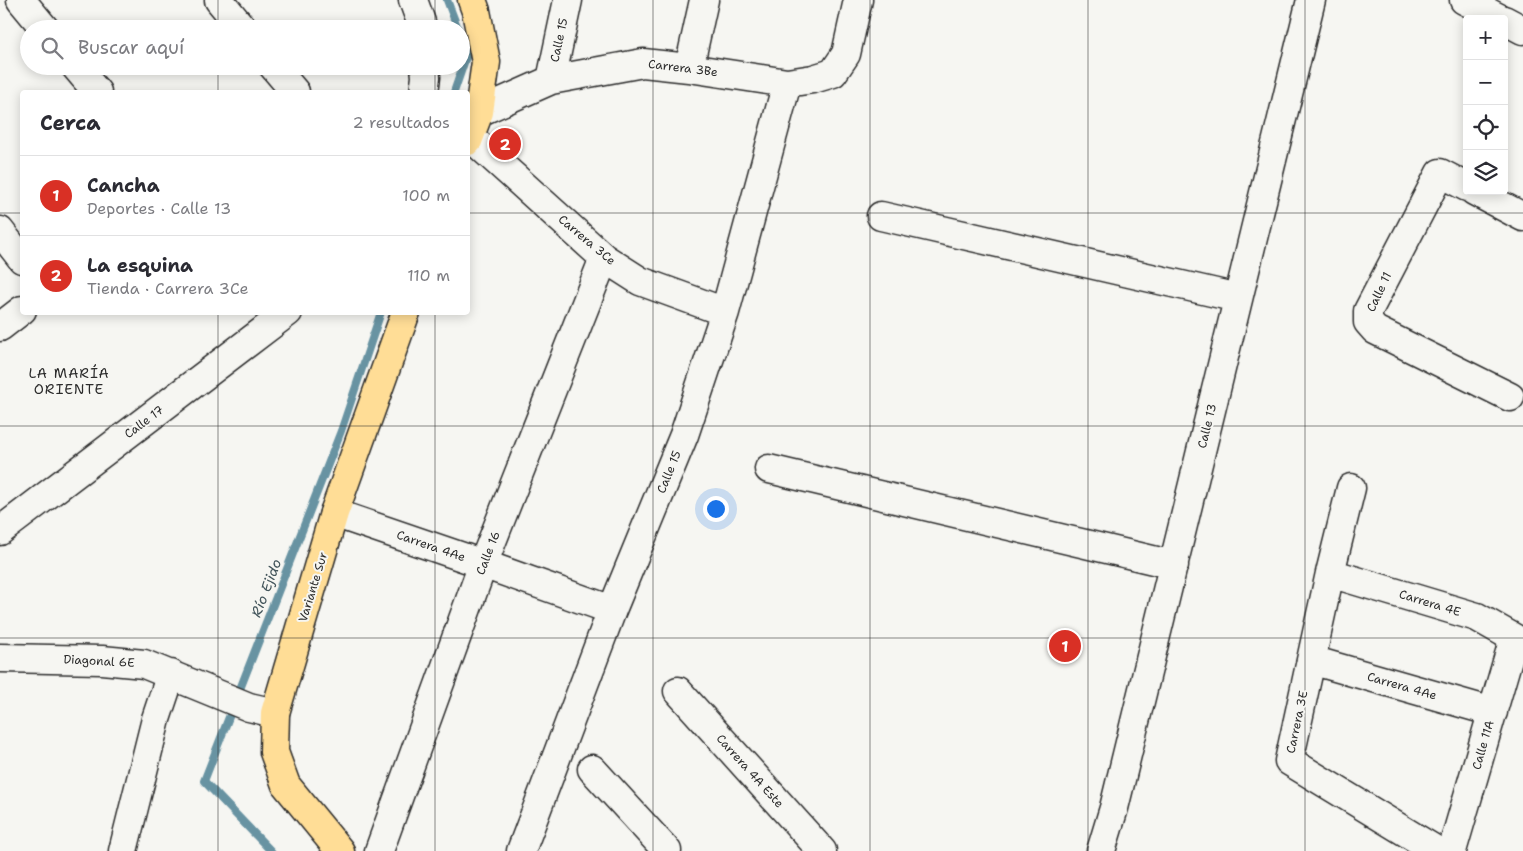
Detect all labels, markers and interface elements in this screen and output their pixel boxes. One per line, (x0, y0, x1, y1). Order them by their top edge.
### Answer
map controls (1463, 15, 1508, 195)
button: + (1463, 15, 1508, 60)
street label: Calle 15 (547, 16, 571, 64)
search box (20, 20, 470, 75)
icon: search (38, 34, 66, 62)
text: Buscar aquí (78, 35, 184, 60)
street label: Carrera 3Be (647, 56, 719, 80)
button: − (1463, 60, 1508, 105)
button: locate (1463, 105, 1508, 150)
text: Cerca (40, 109, 101, 137)
text: 2 resultados (352, 112, 450, 133)
pin: 2 (489, 125, 521, 163)
button: layers (1463, 150, 1508, 195)
text: Cancha (87, 173, 160, 198)
text: 1 (52, 185, 60, 206)
text: 100 m (402, 185, 450, 206)
text: Deportes · Calle 13 (87, 198, 231, 219)
street label: Carrera 3Ce (555, 211, 619, 269)
text: La esquina (87, 253, 193, 278)
text: 2 (50, 265, 62, 286)
text: 110 m (407, 265, 450, 286)
street label: Calle 11 (1363, 269, 1395, 315)
text: Tienda · Carrera 3Ce (87, 278, 249, 299)
district label: LA MARÍA ORIENTE (28, 364, 110, 398)
street label: Calle 17 (121, 402, 167, 442)
street label: Calle 13 (1194, 402, 1220, 450)
street label: Calle 15 (653, 448, 685, 496)
your location (703, 496, 729, 522)
street label: Carrera 4Ae (394, 527, 468, 565)
street label: Calle 16 (472, 529, 504, 577)
street label: Variante Sur (295, 550, 331, 624)
water label: Río Ejido (247, 556, 285, 620)
street label: Carrera 4E (1397, 586, 1463, 620)
pin: 1 (1049, 627, 1081, 665)
street label: Diagonal 6E (63, 651, 135, 671)
street label: Carrera 4Ae (1365, 668, 1439, 704)
street label: Carrera 3E (1283, 689, 1311, 755)
street label: Calle 11A (1468, 718, 1498, 772)
street label: Carrera 4A Este (713, 731, 787, 811)

